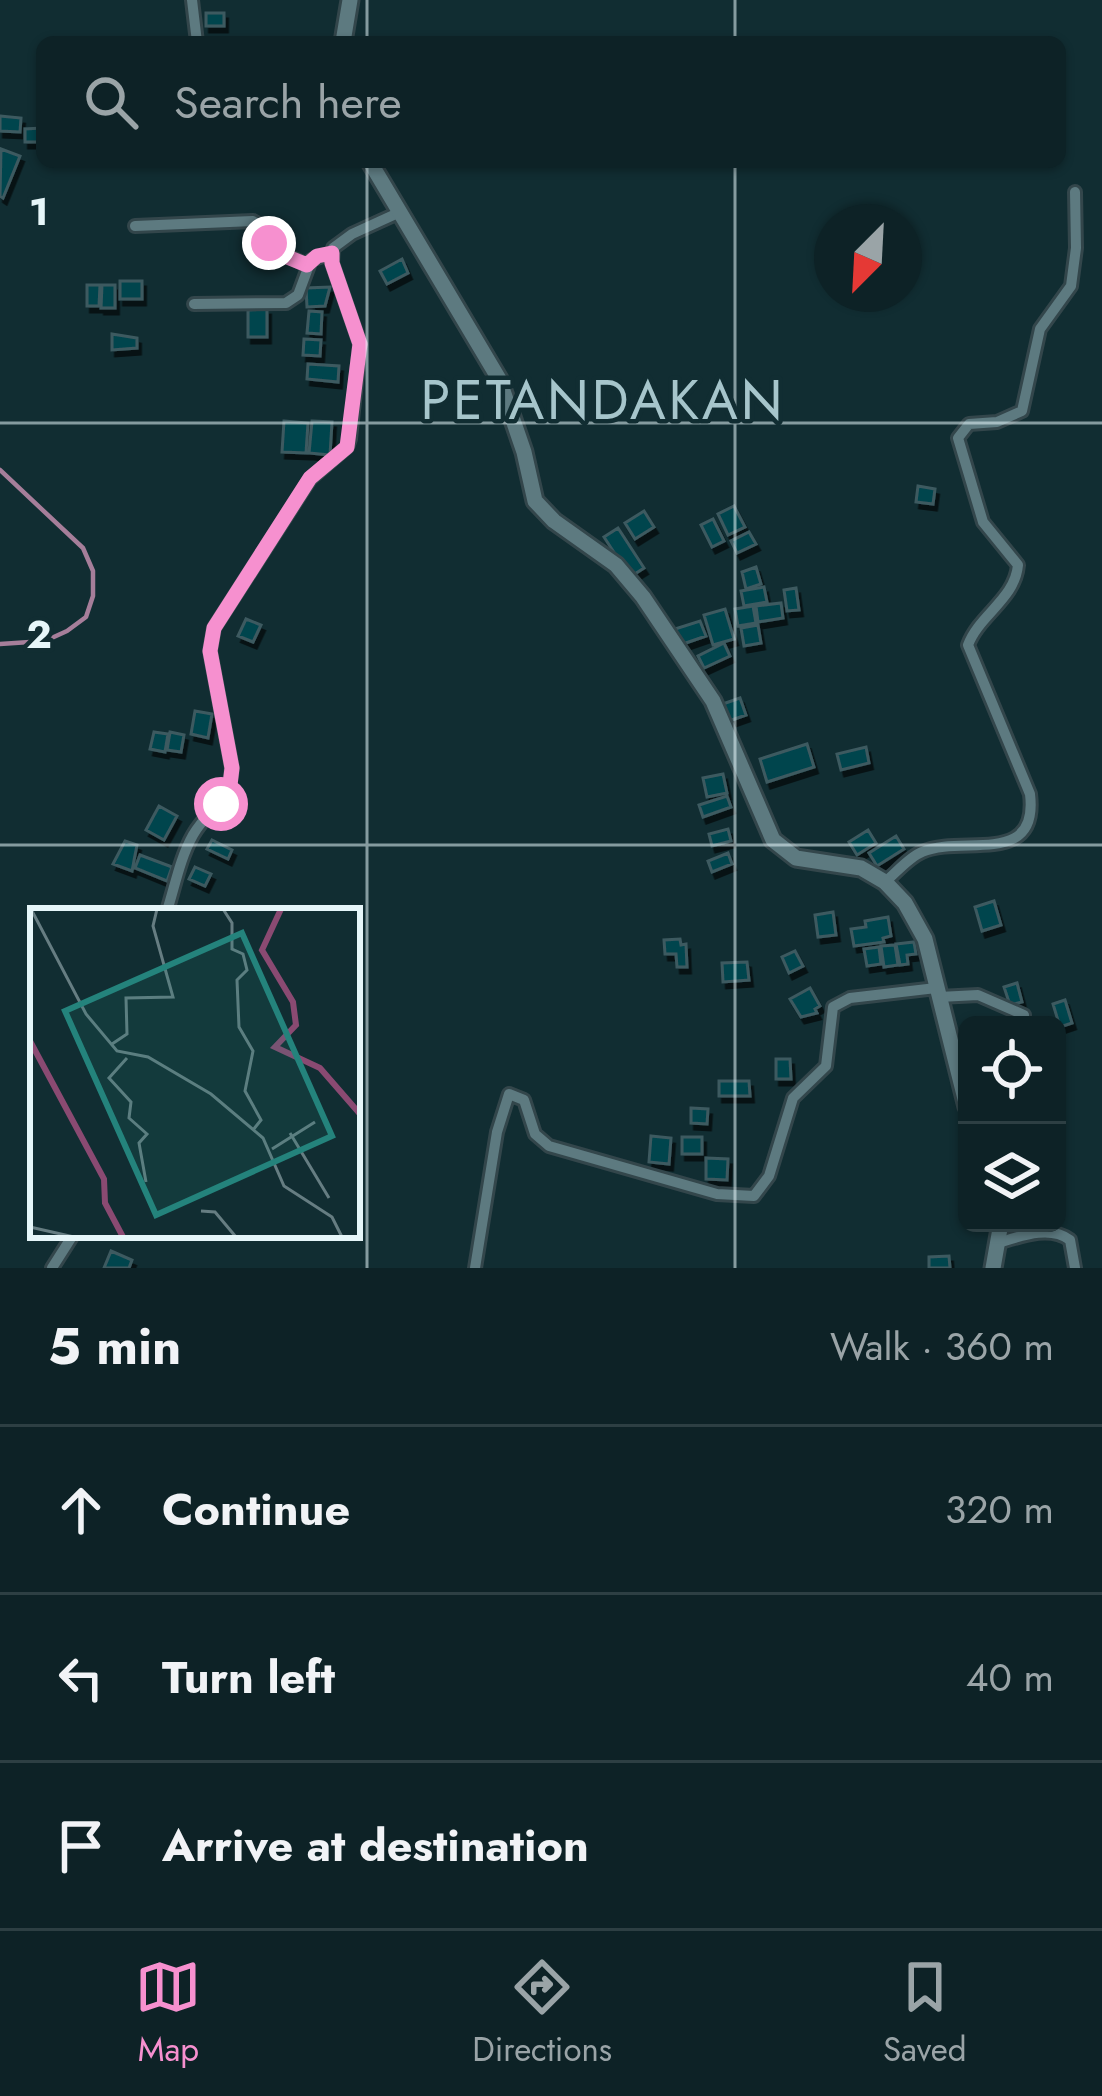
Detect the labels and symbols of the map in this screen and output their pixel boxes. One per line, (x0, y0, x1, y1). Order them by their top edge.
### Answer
text: 1 (29, 183, 49, 240)
north arrow (814, 204, 922, 312)
route end (242, 216, 296, 270)
district label: PETANDAKAN (420, 361, 786, 439)
text: 2 (26, 606, 52, 663)
route start (194, 777, 248, 831)
inset map (30, 908, 360, 1238)

